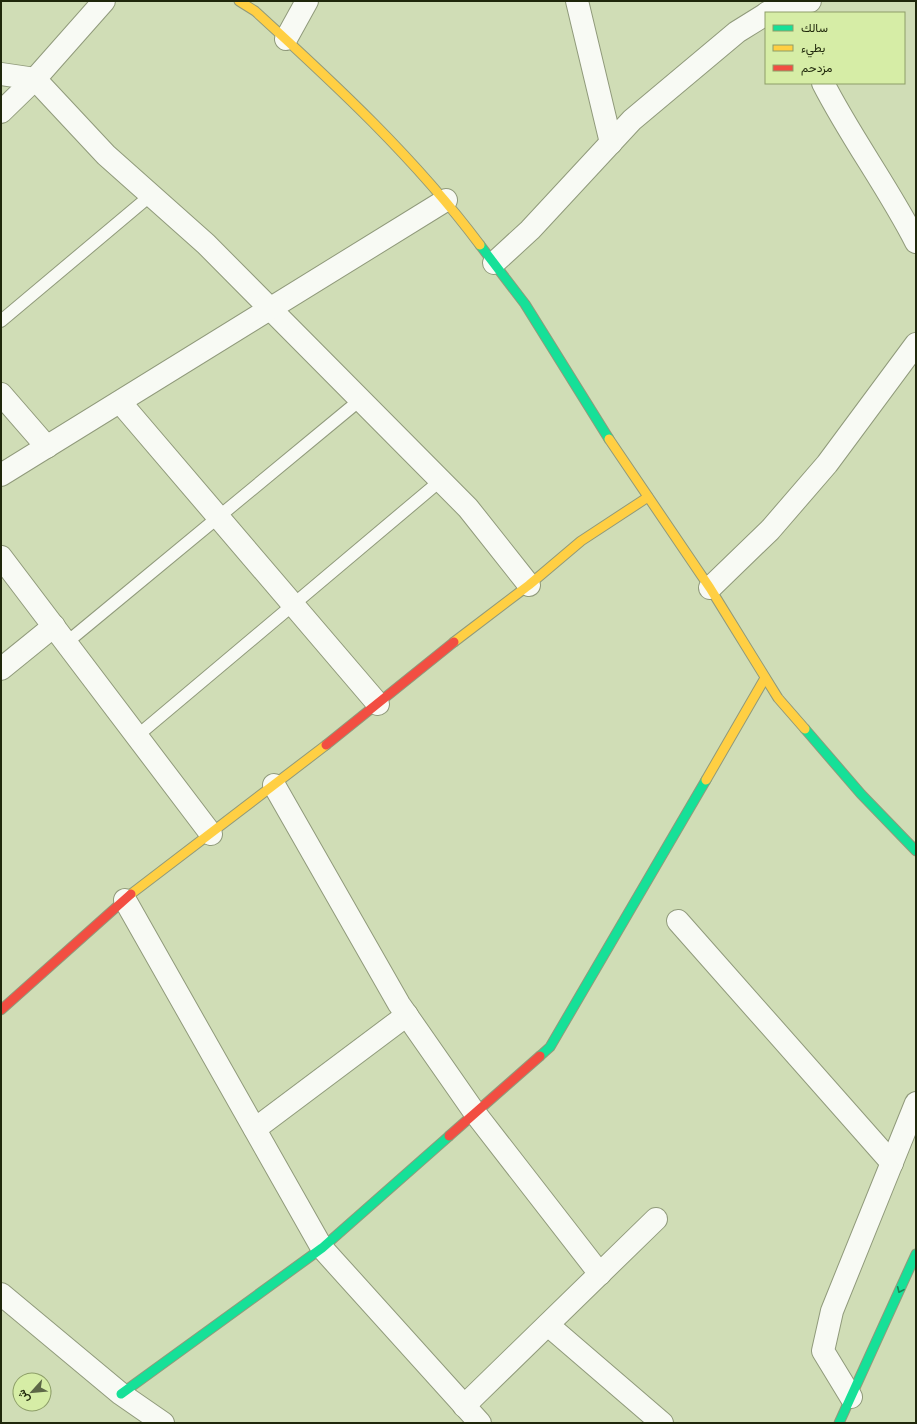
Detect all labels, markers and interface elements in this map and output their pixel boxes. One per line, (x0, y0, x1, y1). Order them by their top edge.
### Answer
legend (765, 12, 905, 84)
text: سالك (801, 21, 828, 35)
text: بطيء (801, 41, 825, 58)
text: مزدحم (801, 61, 832, 76)
one-way arrow (897, 1286, 905, 1293)
north arrow (12, 1372, 52, 1412)
text: ش (15, 1387, 32, 1405)

